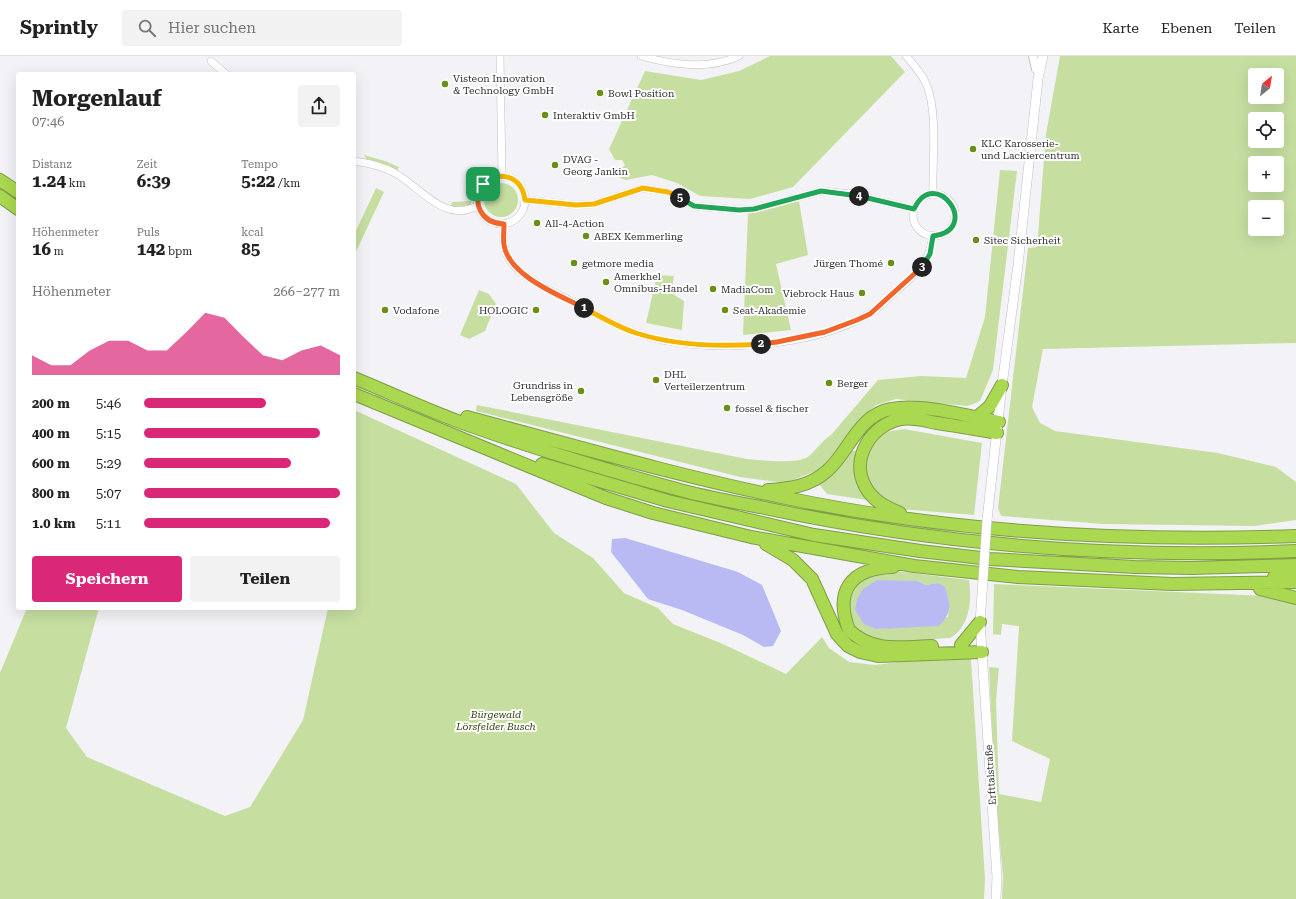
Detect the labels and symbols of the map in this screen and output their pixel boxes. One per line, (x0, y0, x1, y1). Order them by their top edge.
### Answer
north arrow (1248, 68, 1284, 104)
place label: Visteon Innovation & Technology GmbH (453, 73, 554, 96)
marker: Visteon Innovation & Technology GmbH (440, 79, 450, 89)
marker: Bowl Position (595, 88, 605, 98)
place label: Bowl Position (608, 88, 675, 99)
marker: Interaktiv GmbH (540, 110, 550, 120)
place label: Interaktiv GmbH (553, 110, 635, 121)
place label: KLC Karosserie- und Lackiercentrum (981, 138, 1080, 161)
marker: KLC Karosserie- und Lackiercentrum (968, 144, 978, 154)
place label: DVAG - Georg Jankin (563, 154, 628, 177)
marker: DVAG - Georg Jankin (550, 160, 560, 170)
pin (466, 167, 500, 201)
pin: 4 (849, 186, 869, 206)
pin: 5 (670, 188, 690, 208)
marker: All-4-Action (532, 218, 542, 228)
place label: All-4-Action (545, 218, 605, 229)
marker: ABEX Kemmerling (581, 231, 591, 241)
place label: ABEX Kemmerling (594, 231, 683, 242)
marker: Sitec Sicherheit (971, 235, 981, 245)
place label: Sitec Sicherheit (984, 235, 1061, 246)
pin: 3 (912, 257, 932, 277)
marker: getmore media (569, 258, 579, 268)
place label: getmore media (582, 258, 654, 269)
place label: Jürgen Thomé (814, 258, 884, 269)
marker: Jürgen Thomé (886, 258, 896, 268)
place label: Amerkhel Omnibus-Handel (614, 271, 698, 294)
marker: Amerkhel Omnibus-Handel (601, 277, 611, 287)
marker: MadiaCom (708, 284, 718, 294)
place label: MadiaCom (721, 284, 773, 295)
place label: Viebrock Haus (783, 288, 854, 299)
marker: Viebrock Haus (857, 288, 867, 298)
pin: 1 (574, 298, 594, 318)
marker: Vodafone (380, 305, 390, 315)
place label: Vodafone (393, 305, 440, 316)
place label: HOLOGIC (479, 305, 528, 316)
marker: HOLOGIC (531, 305, 541, 315)
marker: Seat-Akademie (720, 305, 730, 315)
place label: Seat-Akademie (733, 305, 807, 316)
pin: 2 (751, 334, 771, 354)
place label: DHL Verteilerzentrum (664, 369, 745, 392)
marker: DHL Verteilerzentrum (651, 375, 661, 385)
marker: Berger (824, 378, 834, 388)
place label: Berger (837, 378, 868, 389)
place label: Grundriss in Lebensgröße (511, 380, 574, 403)
marker: Grundriss in Lebensgröße (576, 386, 586, 396)
marker: fossel & fischer (722, 403, 732, 413)
place label: fossel & fischer (735, 403, 809, 414)
park label: Bürgewald Lörsfelder Busch (455, 709, 536, 732)
street label: Erfttalstraße (983, 744, 998, 805)

